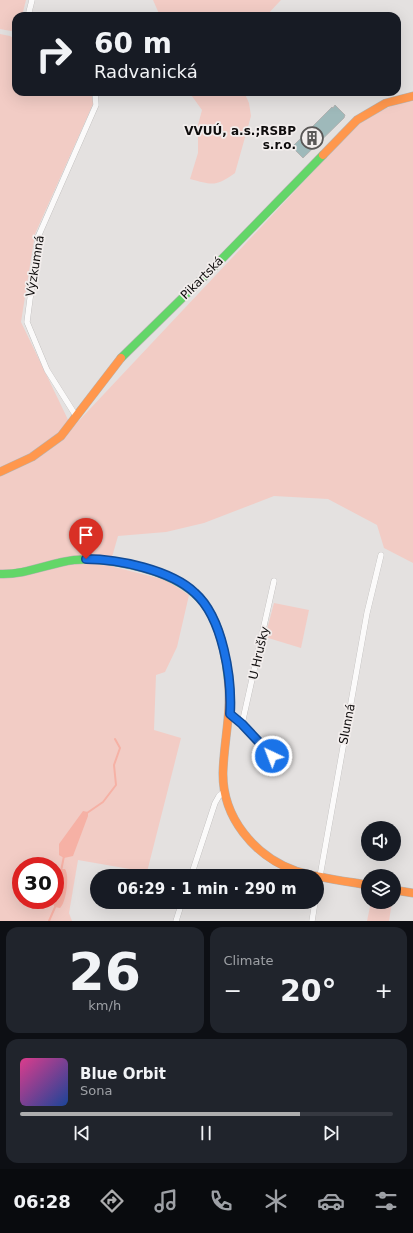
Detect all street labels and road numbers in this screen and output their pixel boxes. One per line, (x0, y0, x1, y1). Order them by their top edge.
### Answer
street label: Výzkumná (23, 234, 47, 298)
street label: Pikartská (178, 254, 226, 302)
street label: U Hrušky (246, 625, 272, 681)
street label: Slunná (336, 702, 358, 746)

